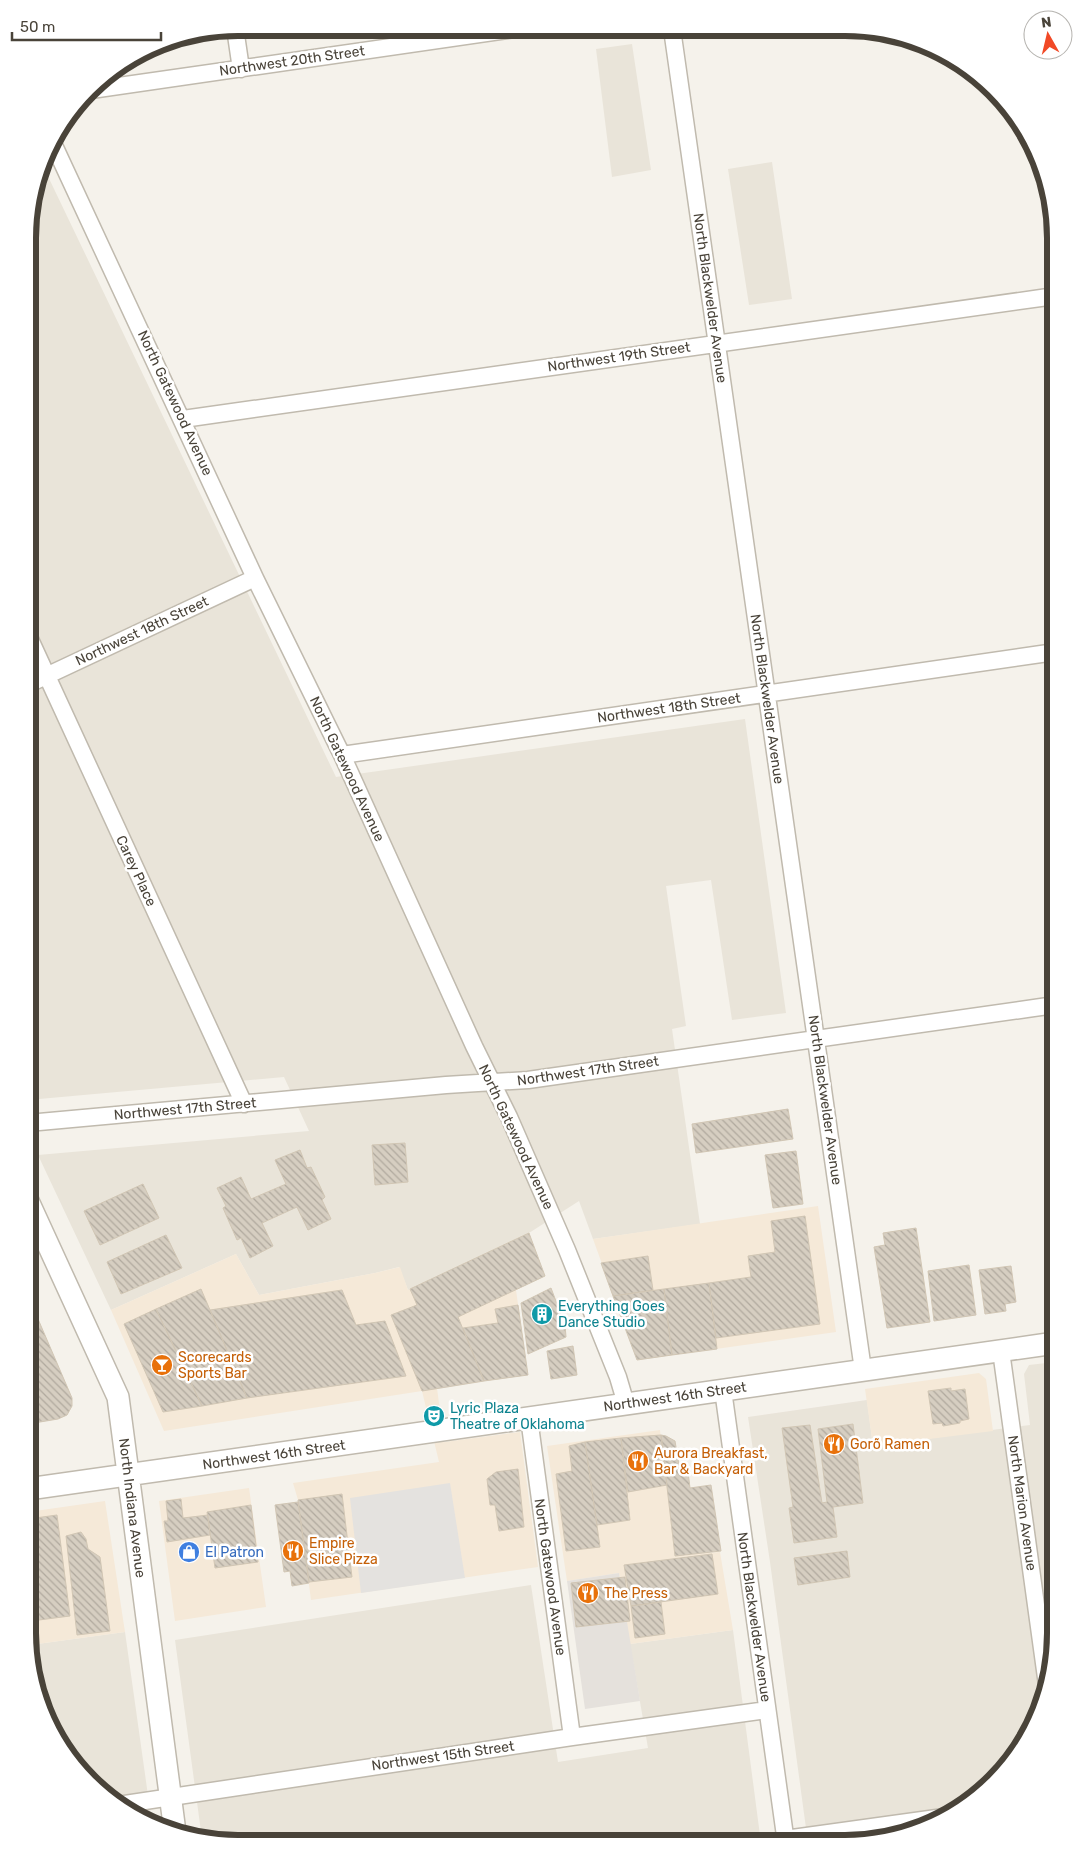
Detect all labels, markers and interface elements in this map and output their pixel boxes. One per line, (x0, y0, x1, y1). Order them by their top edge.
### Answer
scale bar (12, 10, 161, 42)
north arrow (1023, 10, 1073, 60)
text: N (1040, 14, 1052, 32)
text: 50 m (20, 18, 55, 36)
street label: Northwest 20th Street (218, 42, 366, 80)
street label: North Blackwelder Avenue (690, 212, 730, 384)
street label: North Gatewood Avenue (134, 328, 216, 478)
street label: Northwest 19th Street (546, 338, 692, 375)
street label: Northwest 18th Street (73, 592, 212, 669)
street label: North Blackwelder Avenue (747, 613, 787, 785)
street label: Northwest 18th Street (596, 689, 742, 726)
street label: North Gatewood Avenue (306, 694, 388, 844)
street label: Carey Place (112, 833, 160, 909)
street label: North Blackwelder Avenue (805, 1014, 845, 1186)
street label: Northwest 17th Street (516, 1053, 660, 1089)
street label: North Gatewood Avenue (475, 1062, 557, 1212)
street label: Northwest 17th Street (113, 1094, 257, 1124)
place label: Everything Goes Dance Studio (558, 1298, 665, 1331)
building icon: Everything Goes Dance Studio (530, 1302, 554, 1326)
place label: Scorecards Sports Bar (178, 1349, 252, 1382)
bar icon: Scorecards Sports Bar (150, 1353, 174, 1377)
street label: Northwest 16th Street (602, 1378, 748, 1415)
place label: Lyric Plaza Theatre of Oklahoma (450, 1400, 585, 1433)
theatre icon: Lyric Plaza Theatre of Oklahoma (422, 1404, 446, 1428)
restaurant icon: Gorõ Ramen (822, 1432, 846, 1456)
street label: North Marion Avenue (1004, 1434, 1040, 1572)
street label: Northwest 16th Street (201, 1436, 347, 1473)
place label: Gorõ Ramen (850, 1436, 930, 1453)
street label: North Indiana Avenue (115, 1437, 149, 1579)
place label: Aurora Breakfast, Bar & Backyard (654, 1445, 768, 1478)
restaurant icon: Aurora Breakfast, Bar & Backyard (626, 1449, 650, 1473)
street label: North Gatewood Avenue (531, 1497, 569, 1657)
street label: North Blackwelder Avenue (734, 1531, 774, 1703)
place label: Empire Slice Pizza (309, 1535, 378, 1568)
restaurant icon: Empire Slice Pizza (281, 1539, 305, 1563)
shop icon: El Patron (177, 1540, 201, 1564)
place label: El Patron (205, 1544, 264, 1561)
restaurant icon: The Press (576, 1581, 600, 1605)
place label: The Press (604, 1585, 668, 1602)
street label: Northwest 15th Street (370, 1737, 516, 1774)

